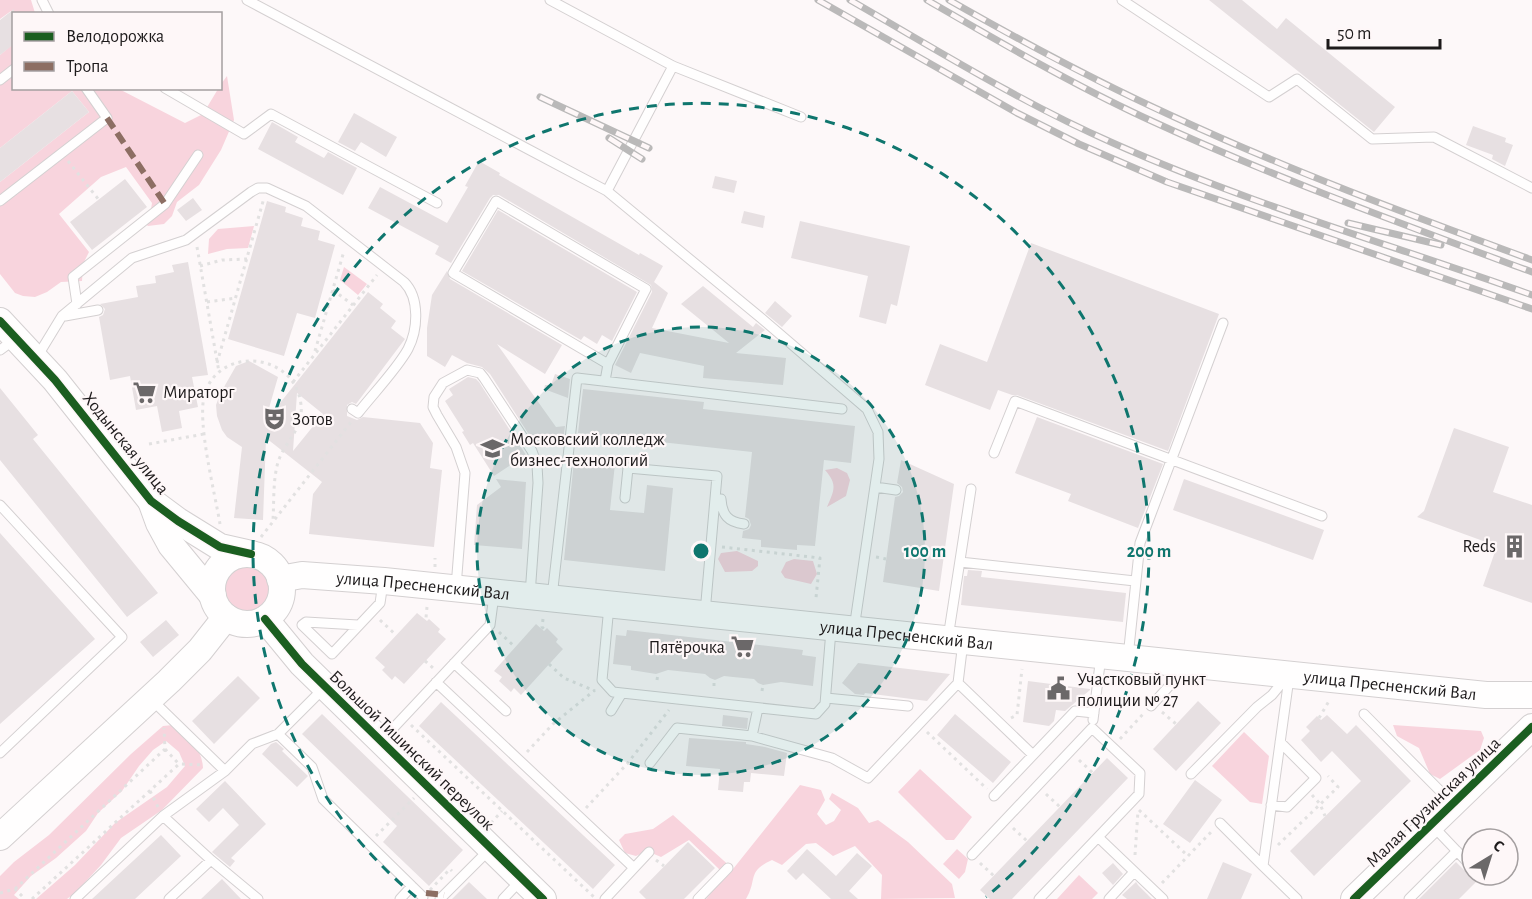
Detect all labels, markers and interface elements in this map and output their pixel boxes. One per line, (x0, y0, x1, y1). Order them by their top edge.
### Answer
legend (12, 12, 222, 90)
scale bar (1328, 12, 1440, 50)
text: 50 m (1337, 25, 1371, 43)
text: Велодорожка (66, 28, 164, 46)
text: Тропа (66, 58, 109, 76)
supermarket icon: Мираторг (132, 379, 158, 405)
place label: Мираторг (163, 384, 235, 402)
street label: Ходынская улица (79, 389, 172, 498)
theatre icon: Зотов (261, 406, 287, 432)
place label: Зотов (292, 411, 333, 429)
place label: Московский колледж бизнес-технологий (510, 431, 665, 470)
school or university icon: Московский колледж бизнес-технологий (479, 436, 505, 462)
building icon: Reds (1501, 533, 1527, 559)
place label: Reds (1462, 538, 1496, 556)
centre of rings (691, 541, 711, 561)
text: 100 m (904, 543, 946, 561)
text: 200 m (1127, 543, 1171, 561)
street label: улица Пресненский Вал (335, 569, 511, 604)
street label: улица Пресненский Вал (818, 618, 994, 654)
supermarket icon: Пятёрочка (730, 634, 756, 660)
place label: Пятёрочка (648, 639, 725, 657)
street label: Большой Тишинский переулок (325, 667, 498, 835)
street label: улица Пресненский Вал (1301, 668, 1477, 704)
place label: Участковый пункт полиции № 27 (1077, 671, 1206, 710)
public building icon: Участковый пункт полиции № 27 (1046, 676, 1072, 702)
street label: Малая Грузинская улица (1363, 734, 1504, 871)
north arrow (1460, 827, 1520, 887)
text: С (1490, 837, 1507, 855)

